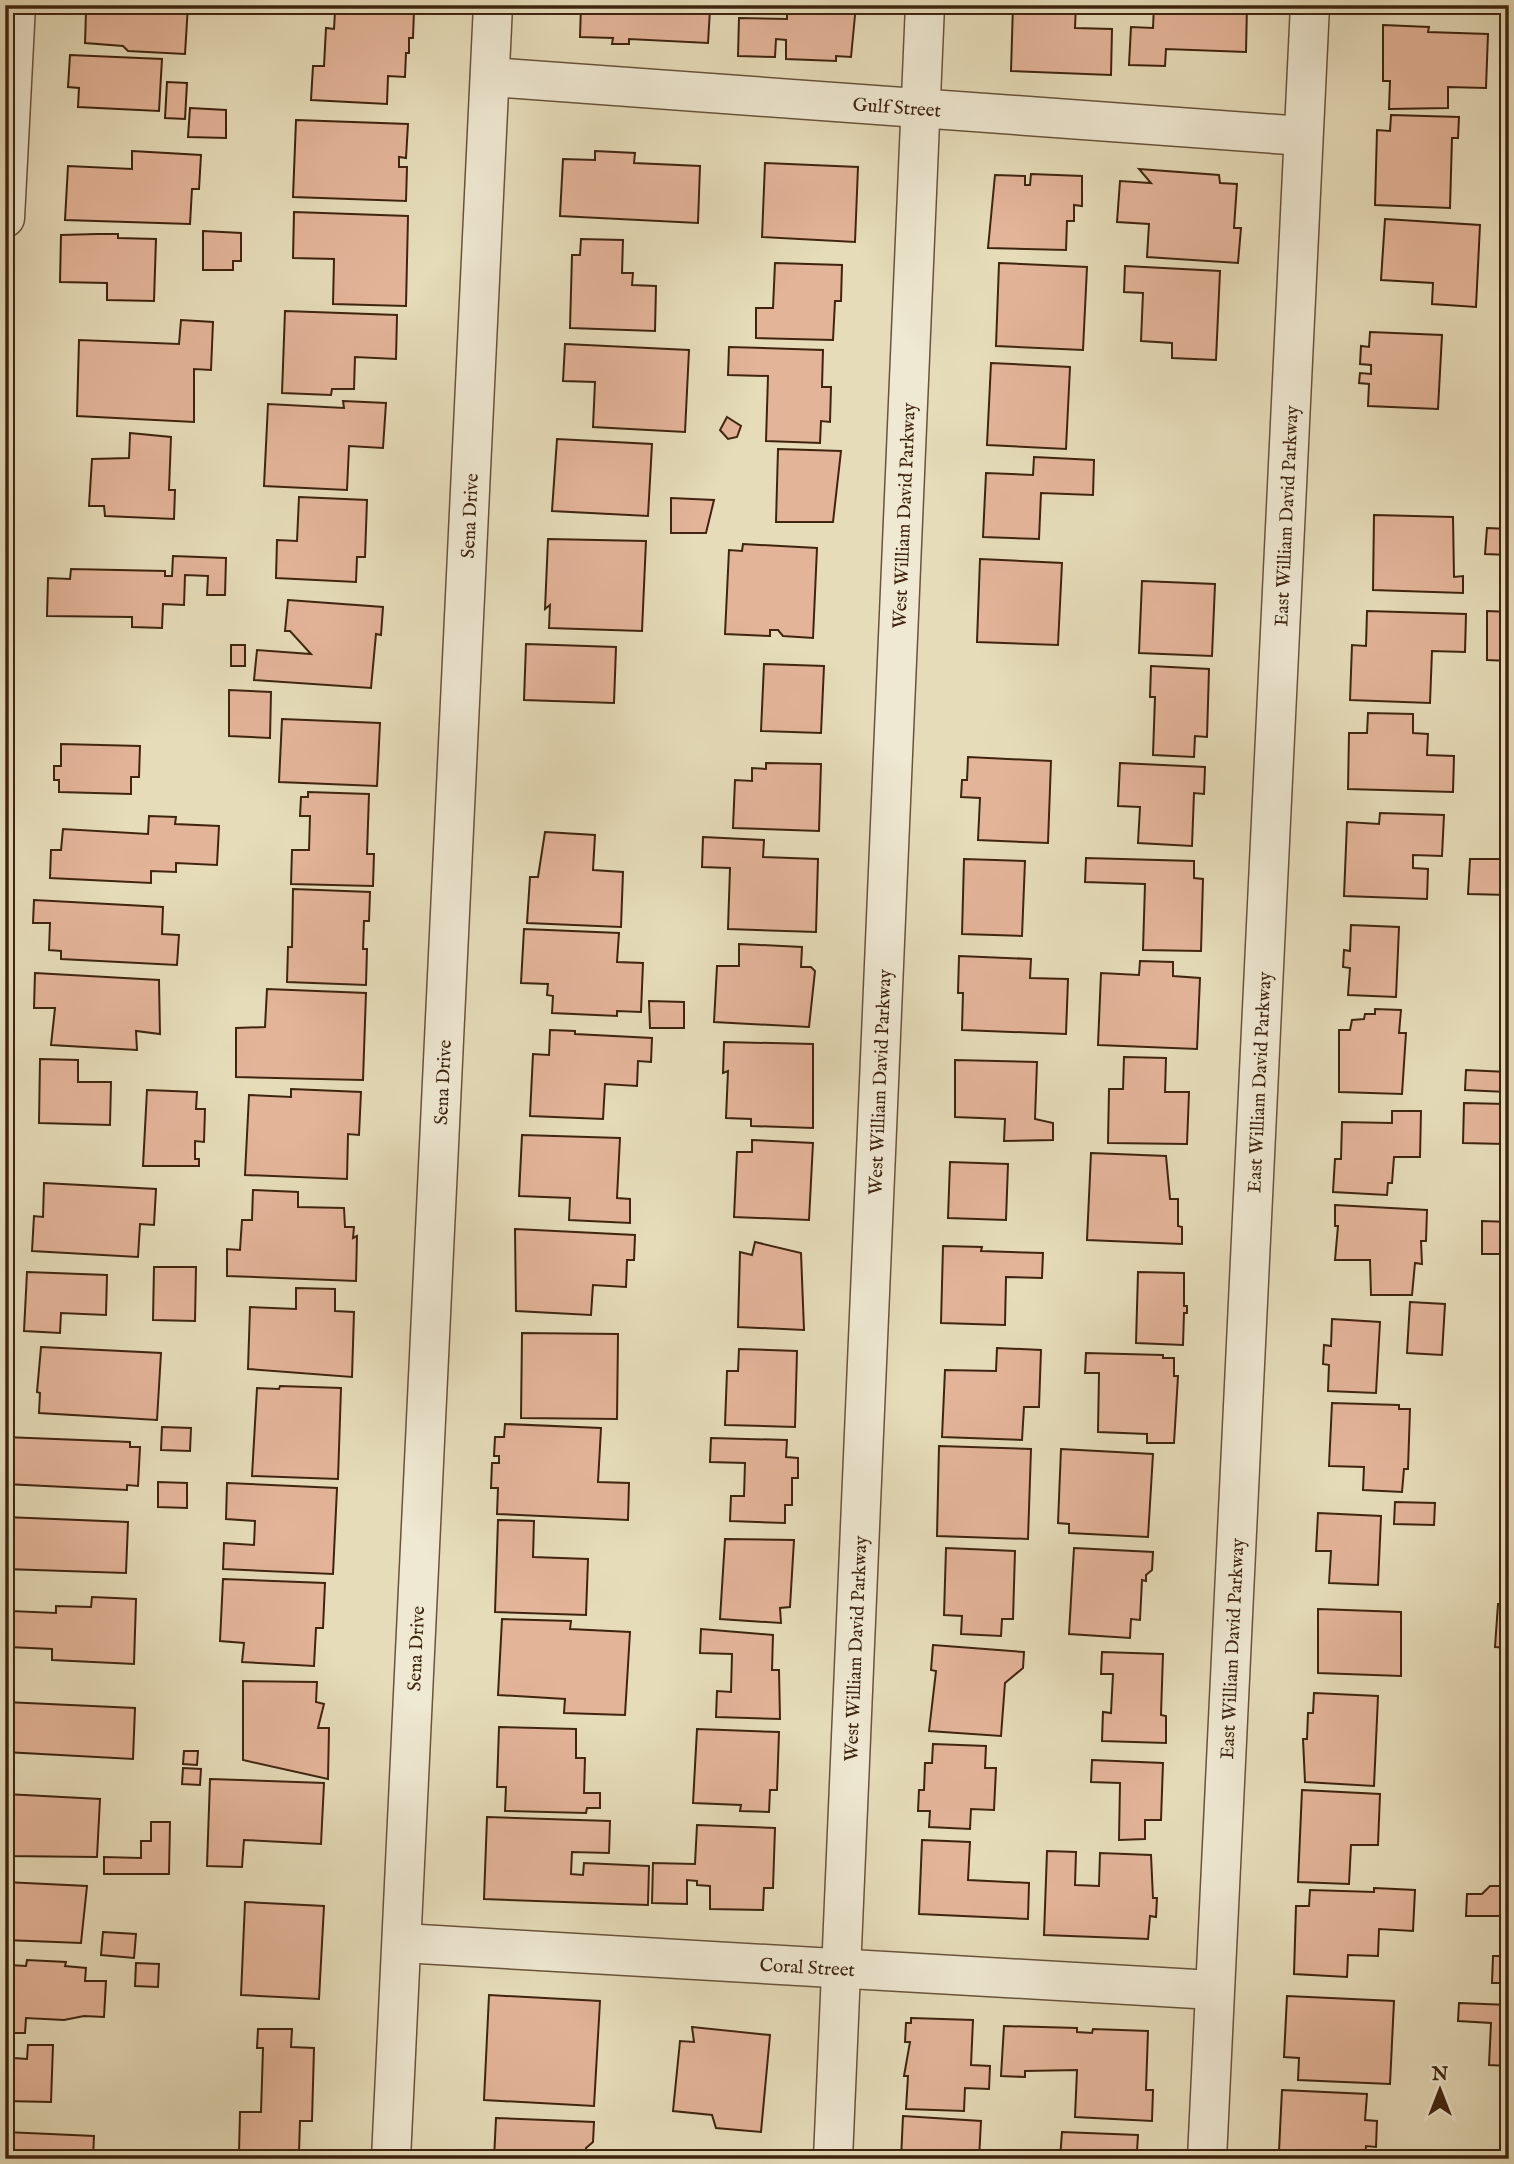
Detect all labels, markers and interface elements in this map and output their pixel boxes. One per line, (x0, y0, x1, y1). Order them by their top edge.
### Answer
street label: Gulf Street (852, 93, 942, 124)
street label: West William David Parkway (888, 402, 922, 629)
street label: East William David Parkway (1270, 404, 1305, 627)
street label: Sena Drive (457, 472, 485, 559)
street label: West William David Parkway (864, 968, 898, 1195)
street label: East William David Parkway (1243, 970, 1278, 1194)
street label: Sena Drive (430, 1039, 458, 1125)
street label: West William David Parkway (840, 1534, 874, 1762)
street label: East William David Parkway (1216, 1537, 1251, 1760)
street label: Sena Drive (403, 1605, 431, 1692)
street label: Coral Street (759, 1954, 856, 1983)
north arrow (1406, 2056, 1476, 2126)
text: N (1431, 2063, 1449, 2087)

